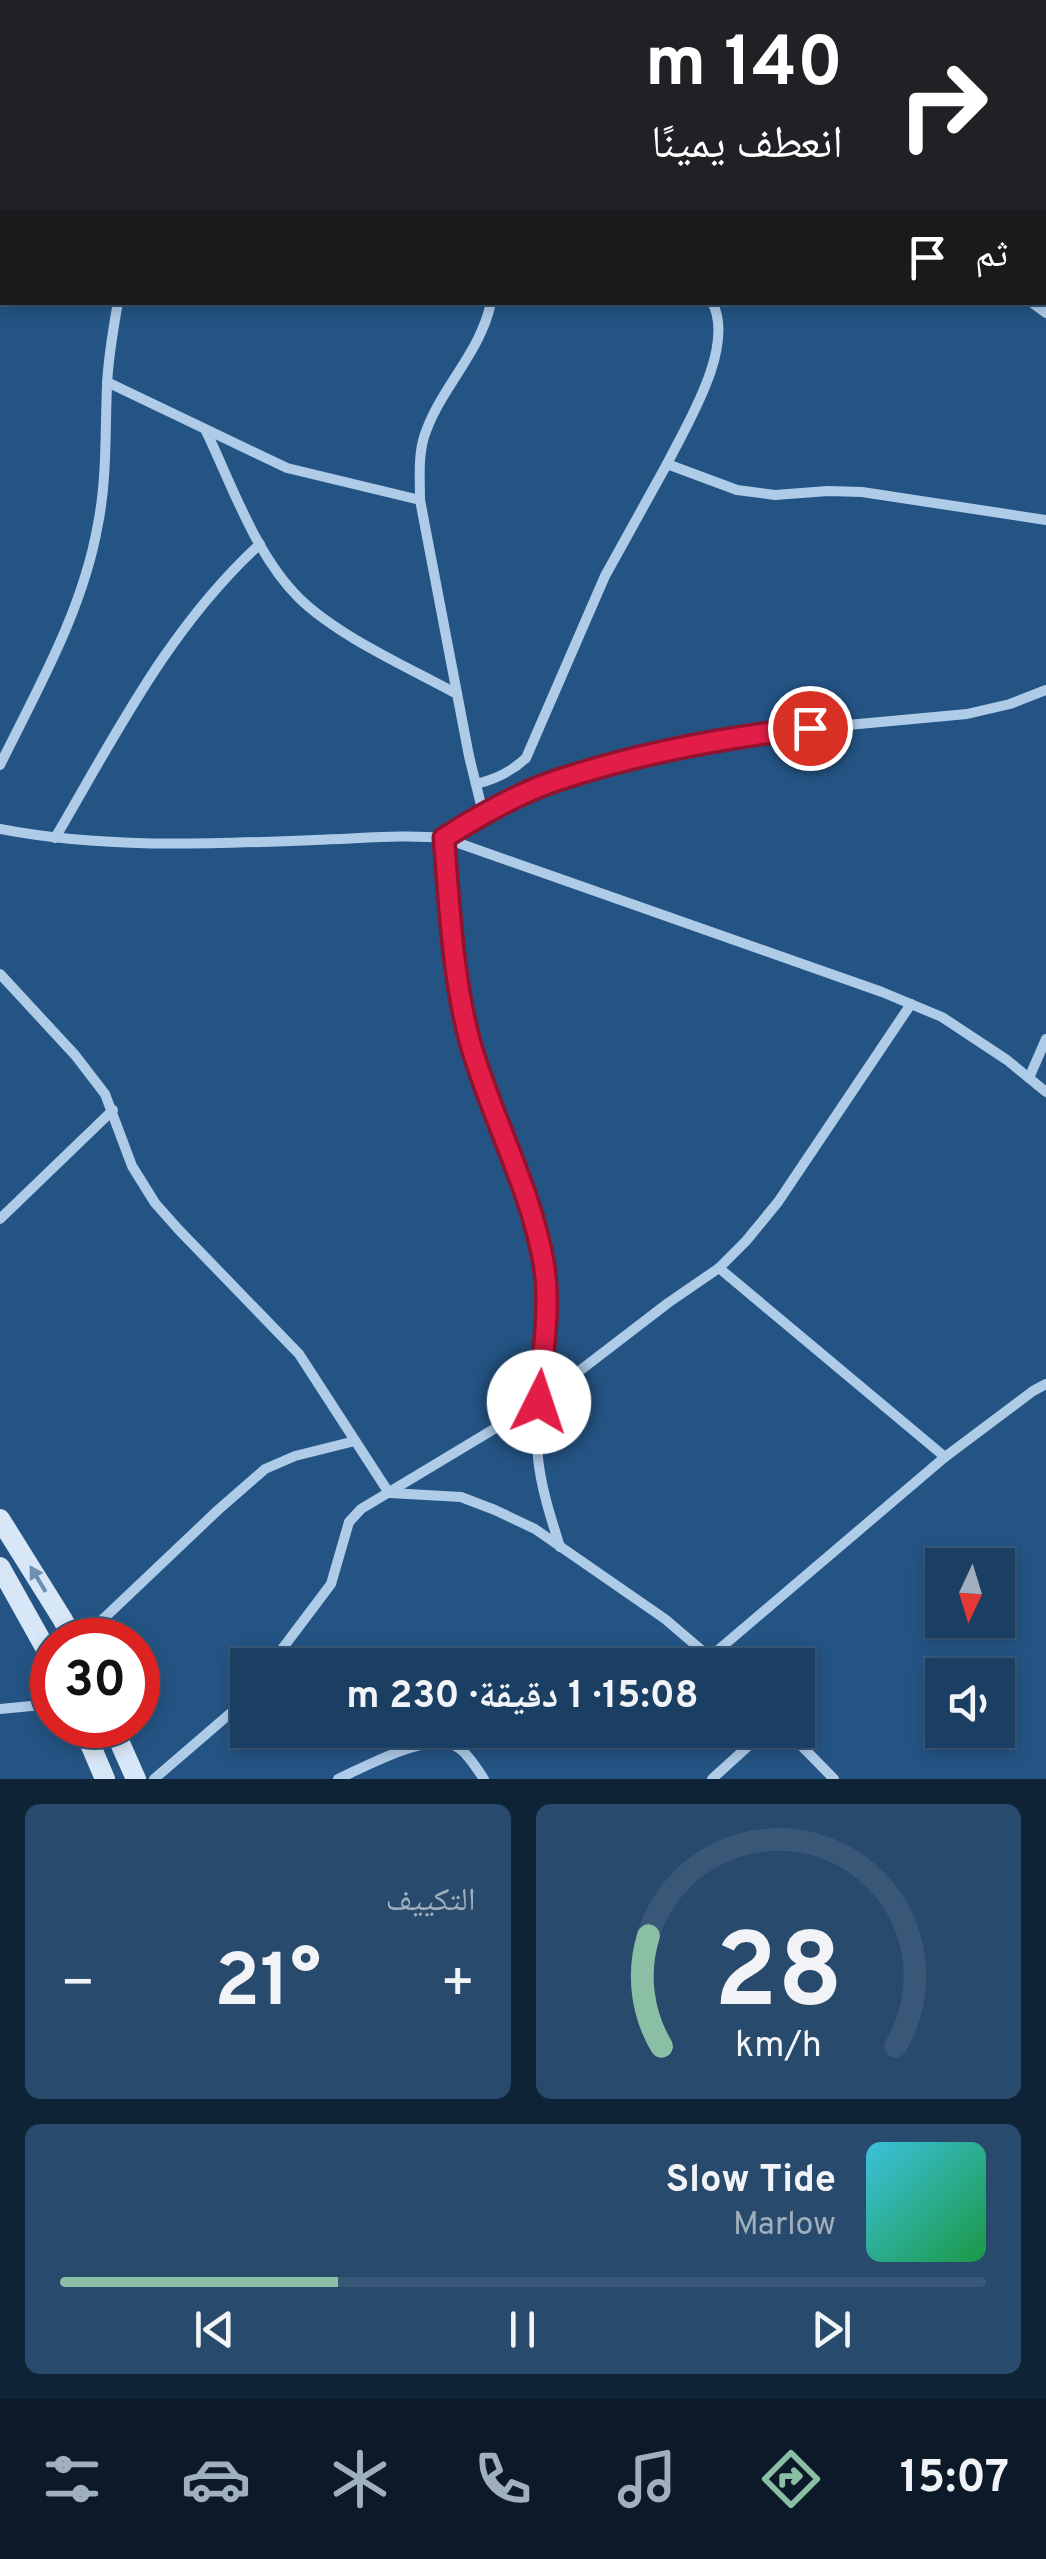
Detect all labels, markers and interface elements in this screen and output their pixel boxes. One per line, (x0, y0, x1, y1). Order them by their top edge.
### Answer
text: 140 m (645, 22, 843, 111)
icon: right (878, 40, 1008, 170)
text: انعطف يمينًا (651, 117, 843, 174)
icon: arrive (900, 230, 955, 285)
text: ثم (975, 232, 1008, 281)
pin (768, 686, 853, 771)
icon: arrive (783, 701, 838, 756)
position arrow (487, 1350, 591, 1454)
north arrow (925, 1548, 1015, 1638)
map controls (925, 1548, 1015, 1748)
one-way arrow (30, 1565, 47, 1593)
speed limit sign: 30 (30, 1618, 160, 1748)
button: sound (925, 1658, 1015, 1748)
text: 15:08 · 1 دقيقة · 230 m (346, 1673, 699, 1722)
text: التكييف (386, 1882, 476, 1922)
text: 28 (714, 1912, 843, 2044)
text: 21° (214, 1938, 321, 2033)
text: − (60, 1951, 95, 2021)
text: + (440, 1951, 476, 2021)
text: km/h (735, 2024, 822, 2070)
text: Slow Tide (666, 2157, 836, 2206)
text: Marlow (733, 2206, 836, 2246)
icon: previous (187, 2302, 242, 2357)
icon: pause (495, 2302, 550, 2357)
icon: next (804, 2302, 859, 2357)
icon: filters (37, 2444, 107, 2514)
icon: car (181, 2444, 251, 2514)
icon: climate (325, 2444, 395, 2514)
icon: phone (468, 2444, 538, 2514)
icon: music (612, 2444, 682, 2514)
icon: directions (756, 2444, 826, 2514)
text: 15:07 (900, 2451, 1009, 2508)

